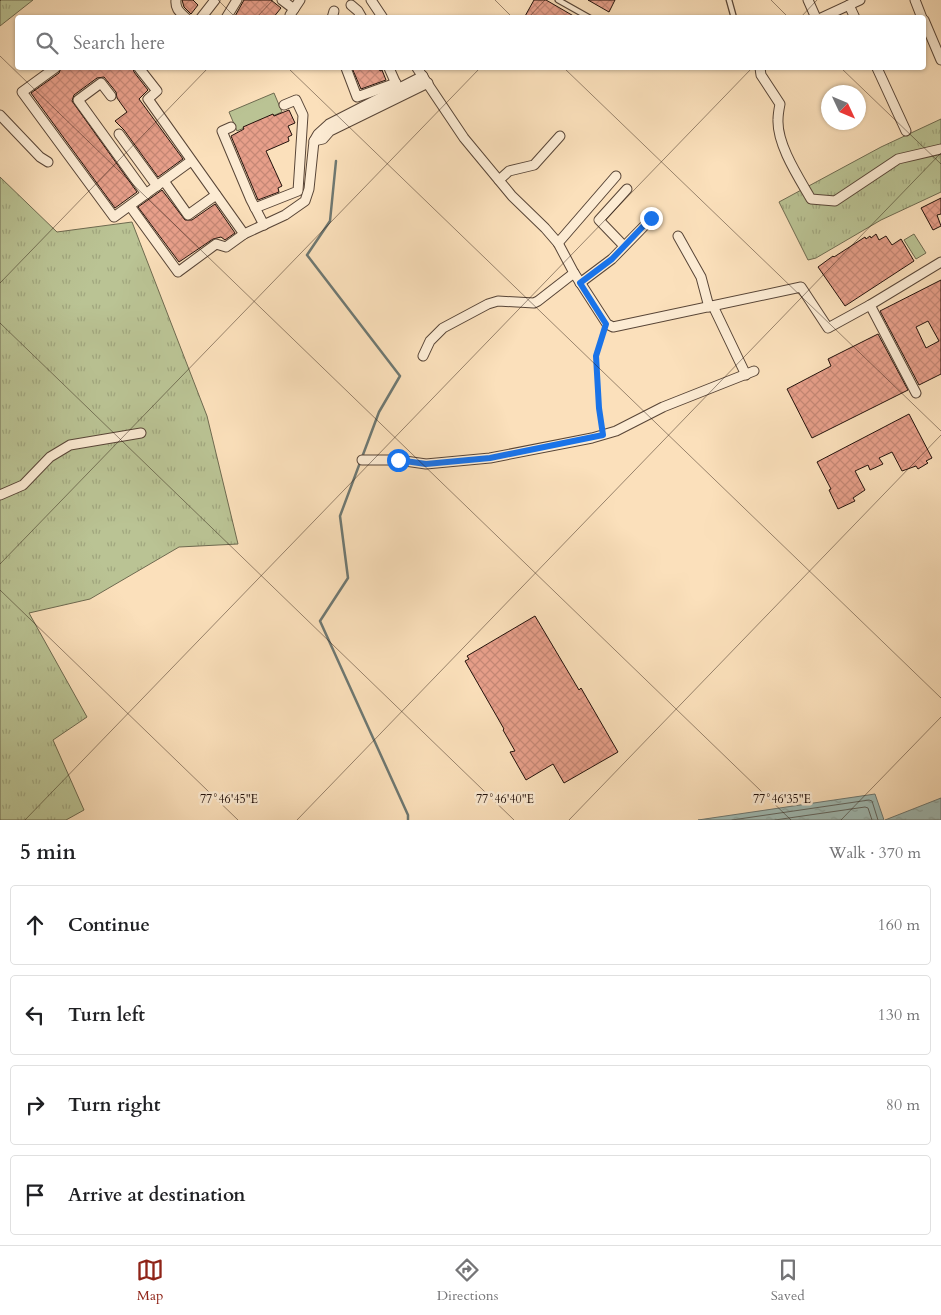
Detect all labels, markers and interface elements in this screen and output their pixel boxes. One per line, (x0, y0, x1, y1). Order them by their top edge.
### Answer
search box (15, 15, 926, 70)
icon: search (33, 29, 61, 57)
text: Search here (73, 30, 165, 56)
north arrow (821, 85, 866, 130)
route end (640, 207, 663, 230)
route start (387, 449, 410, 472)
text: 77°46'45"E (200, 791, 258, 807)
text: 77°46'40"E (476, 791, 534, 807)
text: 77°46'35"E (753, 791, 811, 807)
text: 5 min (20, 838, 76, 867)
text: Walk · 370 m (829, 842, 921, 864)
icon: ahead (21, 911, 49, 939)
text: Continue (68, 912, 150, 938)
text: 160 m (878, 914, 920, 936)
icon: left (21, 1001, 49, 1029)
text: Turn left (68, 1002, 145, 1028)
text: 130 m (878, 1004, 920, 1026)
icon: right (21, 1091, 49, 1119)
text: Turn right (68, 1092, 160, 1118)
text: 80 m (886, 1094, 920, 1116)
icon: arrive (21, 1181, 49, 1209)
text: Arrive at destination (68, 1182, 245, 1208)
tab: Map (136, 1256, 164, 1305)
tab: Directions (437, 1256, 498, 1305)
tab: Saved (771, 1256, 805, 1305)

